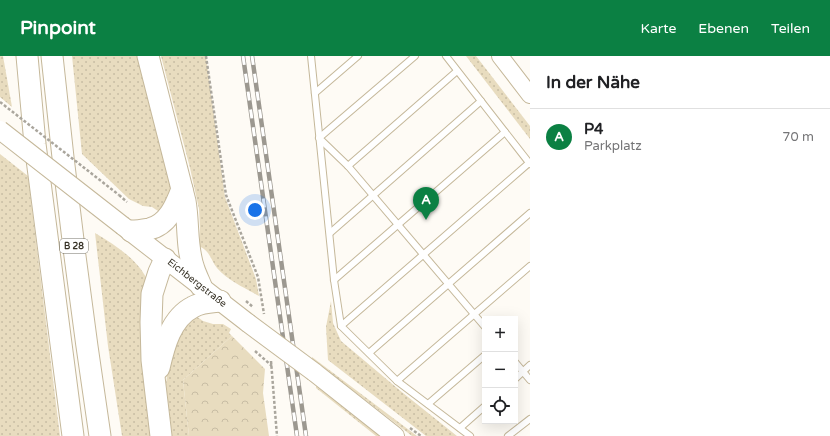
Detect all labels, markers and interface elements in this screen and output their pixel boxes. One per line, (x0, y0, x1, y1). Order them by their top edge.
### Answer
text: Pinpoint (20, 17, 96, 39)
text: Karte (641, 20, 676, 37)
text: Ebenen (698, 20, 749, 37)
text: Teilen (771, 20, 810, 37)
text: In der Nähe (546, 72, 640, 93)
text: P4 (584, 120, 604, 138)
text: A (554, 129, 564, 145)
text: 70 m (782, 129, 814, 145)
text: Parkplatz (584, 138, 642, 154)
pin: A (413, 187, 439, 220)
your location (245, 200, 265, 220)
road number: B 28 (60, 239, 88, 253)
street label: Eichbergstraße (165, 256, 229, 310)
map controls (482, 316, 518, 424)
button: + (482, 316, 518, 352)
button: − (482, 352, 518, 388)
button: locate (482, 388, 518, 424)

